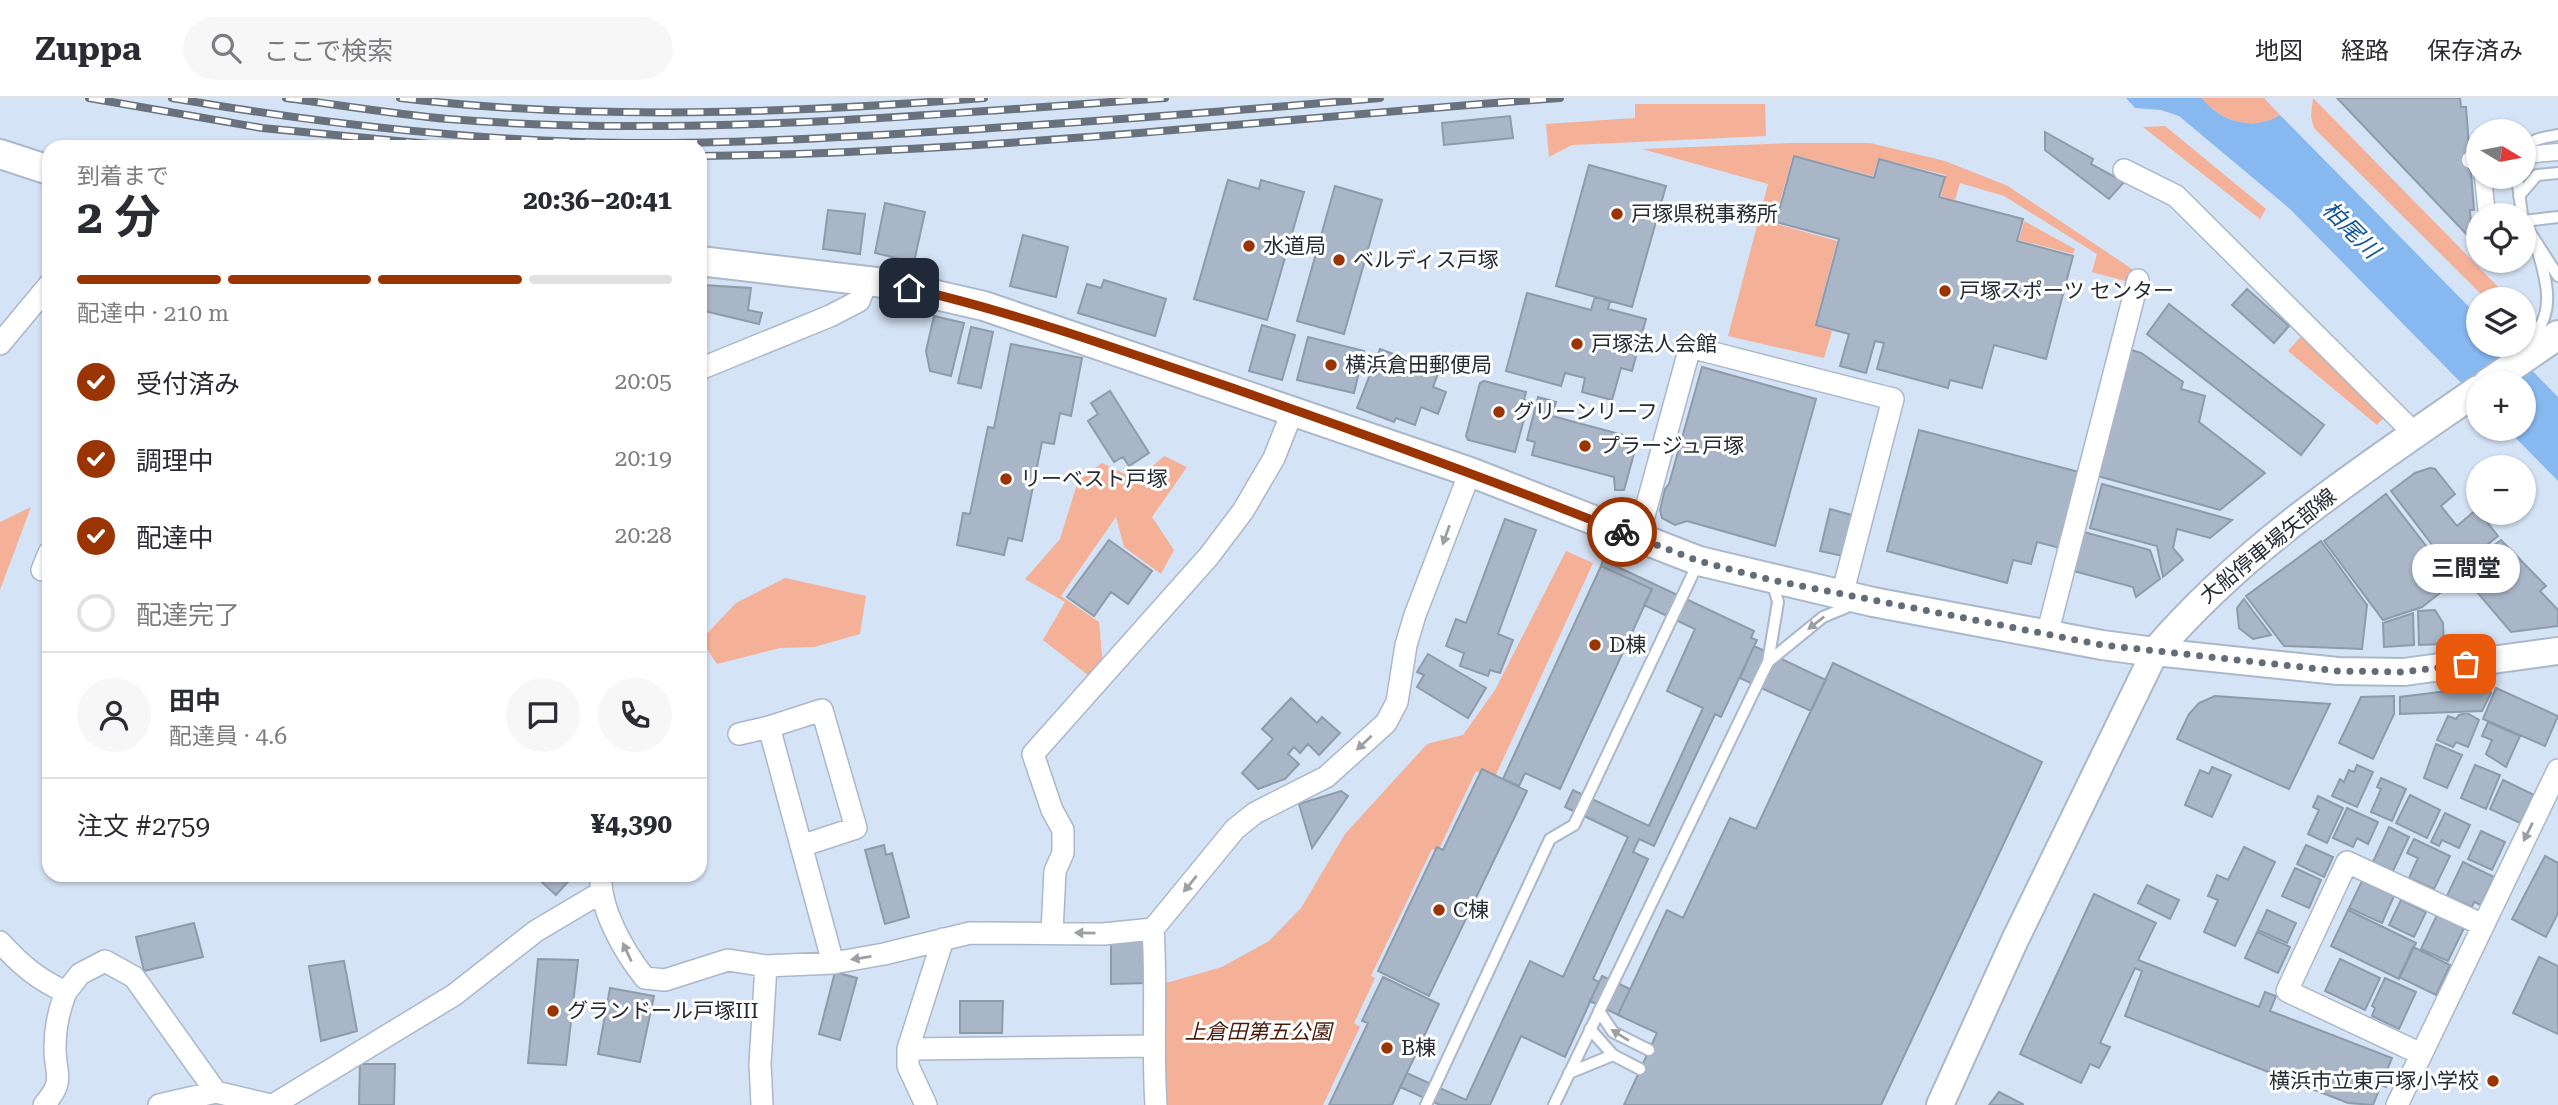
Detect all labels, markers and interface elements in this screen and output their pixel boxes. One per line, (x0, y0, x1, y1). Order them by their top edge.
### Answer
search box (183, 17, 673, 80)
text: Zuppa (35, 29, 141, 68)
icon: search (207, 29, 245, 67)
text: ここで検索 (263, 36, 393, 66)
text: 地図 (2255, 37, 2303, 65)
text: 経路 (2341, 37, 2389, 65)
text: 保存済み (2427, 37, 2523, 65)
north arrow (2466, 119, 2536, 189)
map controls (2466, 119, 2536, 525)
text: 到着まで (77, 163, 169, 190)
text: 20:36–20:41 (523, 185, 672, 215)
text: 2 分 (77, 190, 160, 244)
water label: 柏尾川 (2317, 196, 2387, 266)
place label: 戸塚県税事務所 (1631, 202, 1778, 226)
button: locate (2466, 203, 2536, 273)
marker: 戸塚県税事務所 (1609, 206, 1625, 222)
place label: 水道局 (1263, 234, 1326, 258)
marker: 水道局 (1241, 238, 1257, 254)
place label: ベルディス戸塚 (1353, 248, 1499, 272)
marker: ベルディス戸塚 (1331, 252, 1347, 268)
pin (879, 258, 939, 318)
icon: home (890, 269, 928, 307)
place label: 戸塚スポーツ センター (1959, 279, 2174, 303)
marker: 戸塚スポーツ センター (1937, 283, 1953, 299)
button: layers (2466, 287, 2536, 357)
text: 配達中 · 210 m (77, 300, 229, 327)
place label: 戸塚法人会館 (1591, 332, 1717, 356)
marker: 戸塚法人会館 (1569, 336, 1585, 352)
place label: 横浜倉田郵便局 (1345, 353, 1492, 377)
marker: 横浜倉田郵便局 (1323, 357, 1339, 373)
icon: check (77, 363, 115, 401)
text: 20:05 (615, 368, 672, 395)
text: 受付済み (136, 369, 240, 399)
button: + (2466, 371, 2536, 441)
place label: グリーンリーフ (1513, 400, 1658, 424)
marker: グリーンリーフ (1491, 404, 1507, 420)
place label: プラージュ戸塚 (1599, 434, 1744, 458)
marker: プラージュ戸塚 (1577, 438, 1593, 454)
icon: check (77, 440, 115, 478)
text: 20:19 (615, 445, 672, 472)
text: 調理中 (136, 446, 214, 476)
button: − (2466, 455, 2536, 525)
place label: リーベスト戸塚 (1020, 467, 1167, 491)
marker: リーベスト戸塚 (998, 471, 1014, 487)
street label: 大船停車場矢部線 (2195, 484, 2341, 608)
courier (1587, 497, 1657, 567)
icon: bike (1603, 513, 1641, 551)
icon: check (77, 517, 115, 555)
text: 20:28 (615, 522, 672, 549)
text: 配達中 (136, 523, 214, 553)
one-way arrow (1440, 525, 1451, 546)
callout: 三間堂 (2412, 545, 2520, 594)
text: 三間堂 (2432, 555, 2501, 582)
text: 配達完了 (136, 600, 240, 630)
one-way arrow (1808, 616, 1826, 631)
place label: D棟 (1609, 633, 1646, 657)
pin (2436, 634, 2496, 694)
marker: D棟 (1587, 637, 1603, 653)
icon: bag (2447, 645, 2485, 683)
button: person (77, 678, 151, 752)
button: chat (506, 678, 580, 752)
button: phone (598, 678, 672, 752)
text: 田中 (169, 686, 221, 716)
text: 配達員 · 4.6 (169, 723, 287, 750)
one-way arrow (1356, 734, 1373, 750)
text: ¥4,390 (591, 809, 672, 839)
text: 注文 #2759 (77, 811, 210, 841)
one-way arrow (2523, 822, 2534, 842)
one-way arrow (1183, 875, 1198, 892)
place label: C棟 (1453, 898, 1489, 922)
marker: C棟 (1431, 902, 1447, 918)
one-way arrow (1074, 927, 1096, 939)
one-way arrow (622, 942, 633, 962)
one-way arrow (850, 953, 872, 964)
place label: グランドール戸塚III (567, 999, 759, 1023)
marker: グランドール戸塚III (545, 1003, 561, 1019)
park label: 上倉田第五公園 (1185, 1020, 1334, 1044)
one-way arrow (1611, 1028, 1630, 1041)
place label: B棟 (1401, 1036, 1436, 1060)
marker: B棟 (1379, 1040, 1395, 1056)
place label: 横浜市立東戸塚小学校 (2269, 1069, 2479, 1093)
marker: 横浜市立東戸塚小学校 (2485, 1073, 2501, 1089)

